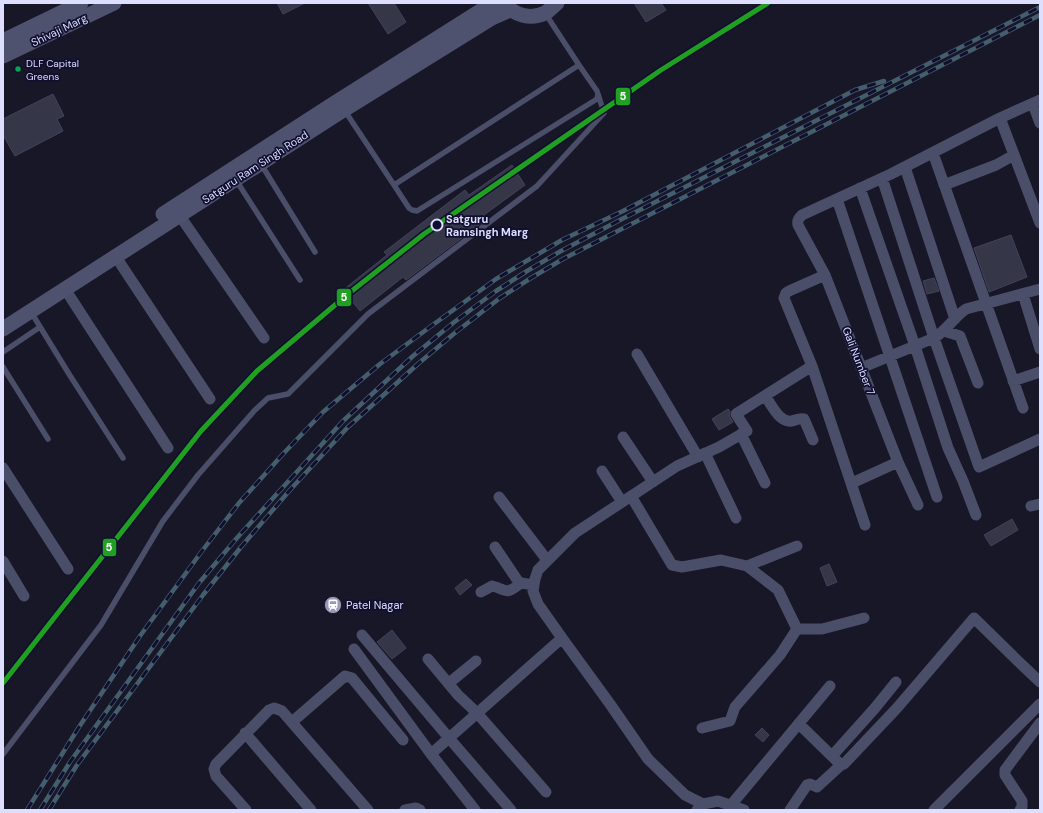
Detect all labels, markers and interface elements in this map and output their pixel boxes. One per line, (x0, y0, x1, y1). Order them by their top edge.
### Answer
street label: Shivaji Marg (29, 10, 89, 50)
place label: DLF Capital Greens (26, 57, 79, 83)
marker: DLF Capital Greens (13, 64, 23, 74)
line badge: 5 (615, 87, 631, 106)
text: 5 (620, 89, 627, 103)
street label: Satguru Ram Singh Road (199, 127, 311, 207)
place label: Satguru Ramsingh Marg (446, 212, 529, 239)
marker: Satguru Ramsingh Marg (430, 218, 444, 232)
line badge: 5 (336, 288, 352, 307)
text: 5 (341, 290, 348, 304)
street label: Gali Number 7 (840, 325, 878, 397)
line badge: 5 (102, 538, 117, 557)
text: 5 (106, 540, 113, 554)
station icon: Patel Nagar (323, 595, 343, 615)
place label: Patel Nagar (346, 598, 404, 612)

